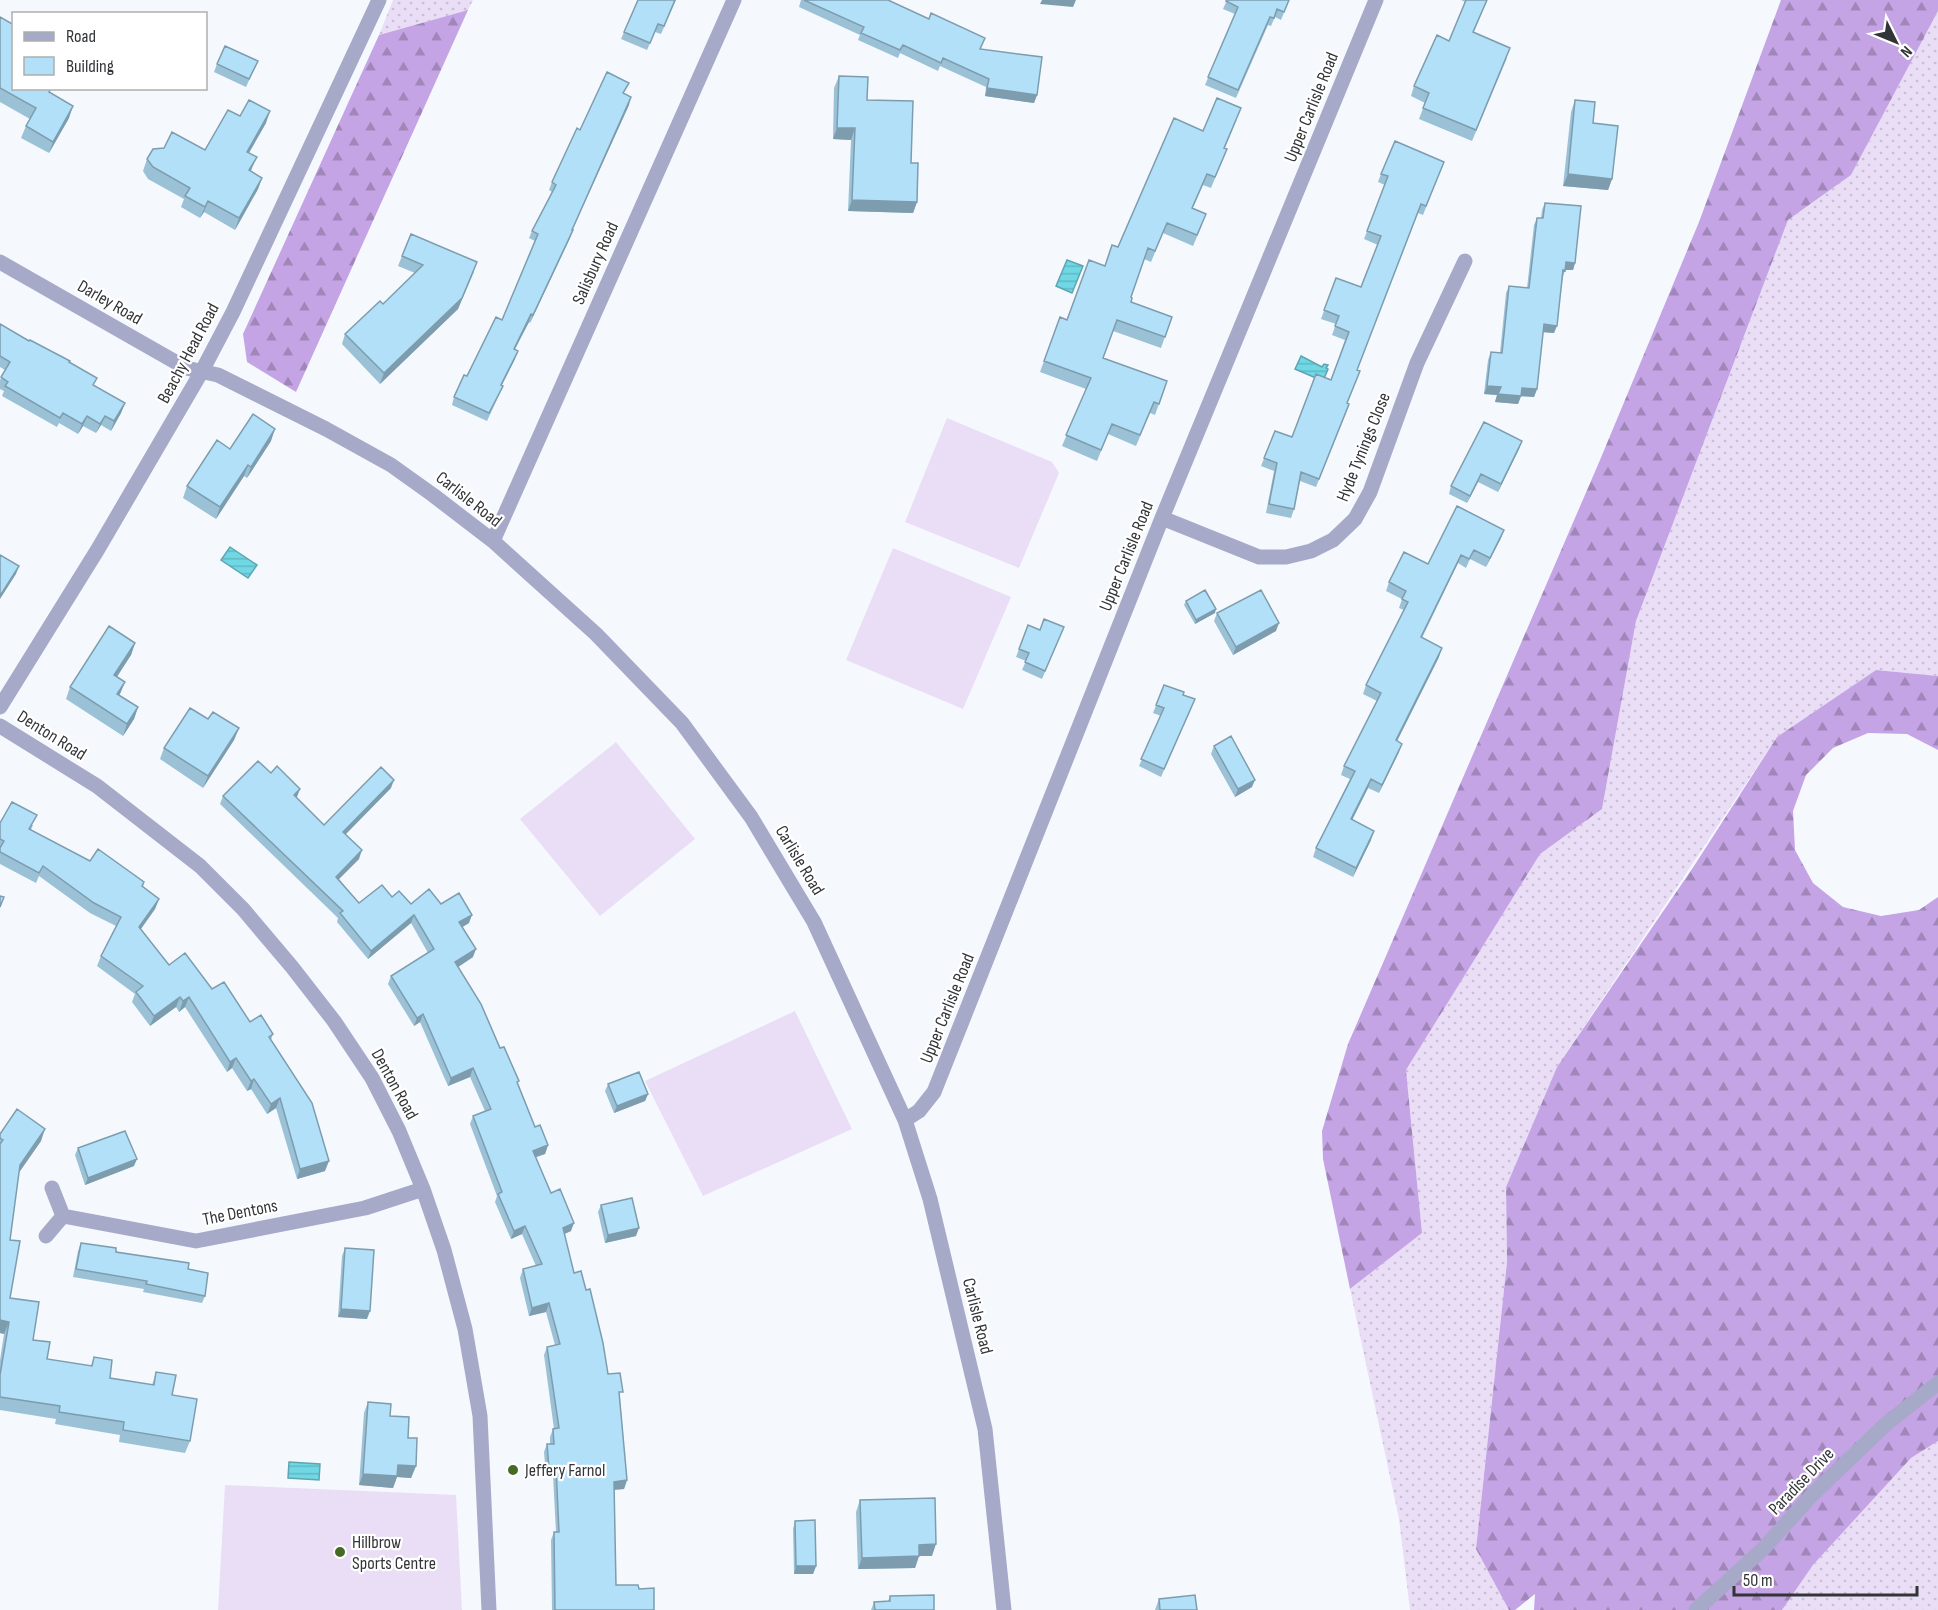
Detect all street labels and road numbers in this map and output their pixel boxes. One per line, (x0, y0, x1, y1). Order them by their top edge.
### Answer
street label: Upper Carlisle Road (1280, 49, 1343, 165)
street label: Salisbury Road (568, 219, 623, 308)
street label: Darley Road (74, 276, 146, 329)
street label: Beachy Head Road (153, 300, 224, 407)
street label: Hyde Tynings Close (1332, 390, 1395, 505)
street label: Carlisle Road (432, 467, 506, 532)
street label: Upper Carlisle Road (1095, 498, 1158, 614)
street label: Denton Road (13, 706, 90, 765)
street label: Carlisle Road (771, 822, 829, 899)
street label: Upper Carlisle Road (916, 950, 979, 1066)
street label: Denton Road (367, 1045, 422, 1123)
street label: The Dentons (201, 1195, 279, 1230)
street label: Carlisle Road (958, 1276, 997, 1356)
street label: Paradise Drive (1764, 1443, 1838, 1519)

